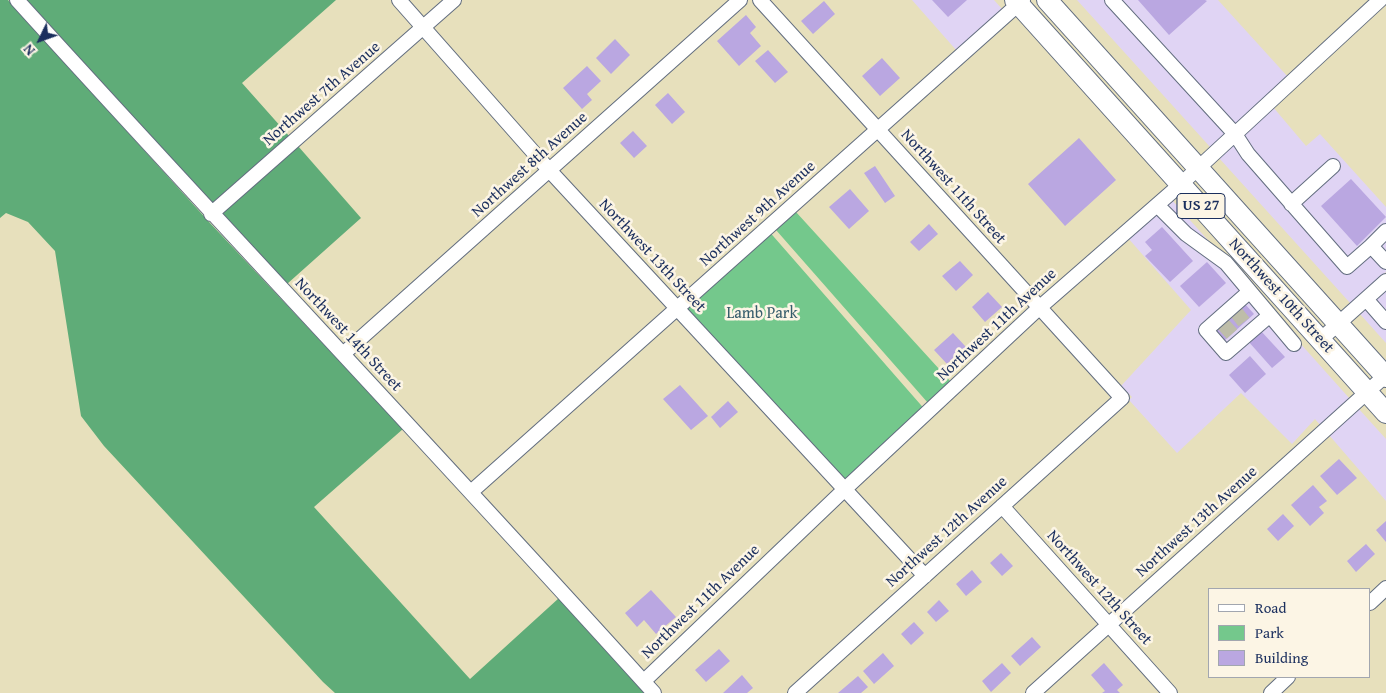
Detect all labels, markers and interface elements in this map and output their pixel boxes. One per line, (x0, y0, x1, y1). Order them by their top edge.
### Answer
north arrow (15, 15, 65, 65)
street label: Northwest 7th Avenue (259, 38, 385, 150)
text: N (18, 40, 39, 60)
street label: Northwest 8th Avenue (468, 108, 592, 222)
street label: Northwest 11th Street (896, 126, 1010, 248)
street label: Northwest 9th Avenue (696, 157, 820, 271)
road number: US 27 (1177, 194, 1225, 218)
street label: Northwest 13th Street (595, 195, 709, 317)
street label: Northwest 10th Street (1224, 235, 1338, 357)
street label: Northwest 11th Avenue (933, 265, 1061, 385)
street label: Northwest 14th Street (291, 274, 405, 396)
park label: Lamb Park (726, 304, 798, 324)
street label: Northwest 13th Avenue (1132, 462, 1262, 582)
street label: Northwest 12th Avenue (882, 472, 1012, 592)
street label: Northwest 12th Street (1042, 527, 1156, 649)
street label: Northwest 11th Avenue (638, 541, 764, 663)
legend (1208, 588, 1371, 678)
text: Road (1255, 597, 1286, 618)
text: Park (1255, 622, 1284, 643)
text: Building (1255, 647, 1308, 668)

